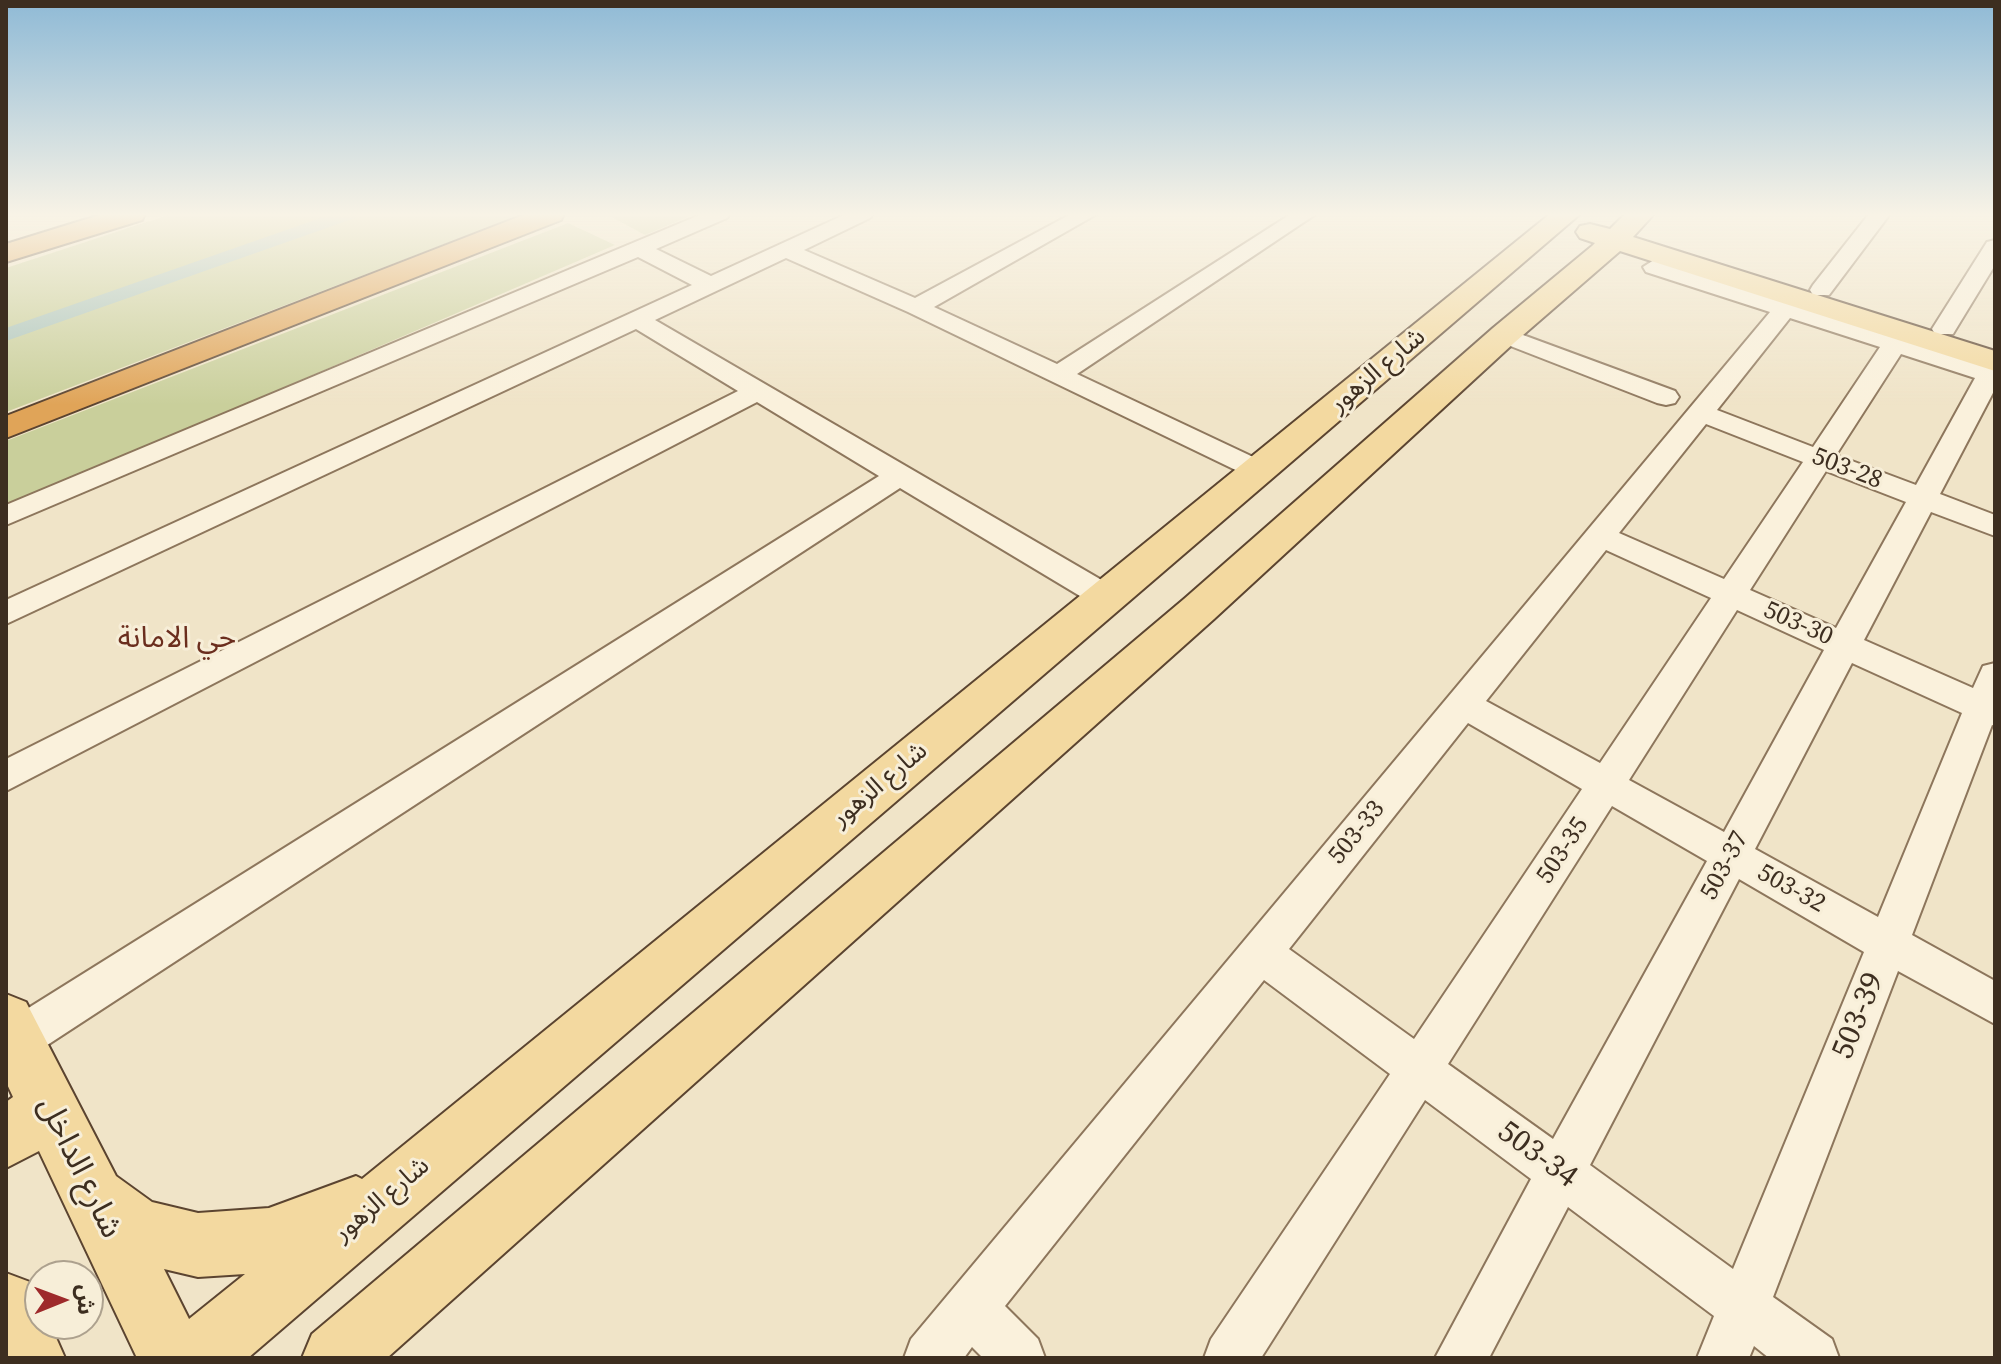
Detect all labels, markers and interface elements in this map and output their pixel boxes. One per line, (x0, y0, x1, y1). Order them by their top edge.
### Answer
street label: شارع الزهور (1324, 322, 1432, 420)
street label: 503-28 (1807, 441, 1887, 497)
street label: 503-30 (1758, 595, 1838, 653)
district label: حي الامانة (118, 621, 236, 657)
street label: شارع الزهور (826, 736, 934, 834)
street label: 503-33 (1322, 795, 1392, 871)
street label: 503-35 (1530, 812, 1596, 890)
street label: 503-37 (1694, 826, 1756, 906)
street label: 503-32 (1751, 858, 1831, 920)
street label: 503-39 (1824, 967, 1894, 1065)
street label: شارع الداخل (28, 1091, 130, 1245)
street label: 503-34 (1489, 1113, 1585, 1197)
street label: شارع الزهور (328, 1151, 436, 1249)
north arrow (24, 1260, 104, 1340)
text: ش (71, 1284, 101, 1315)

